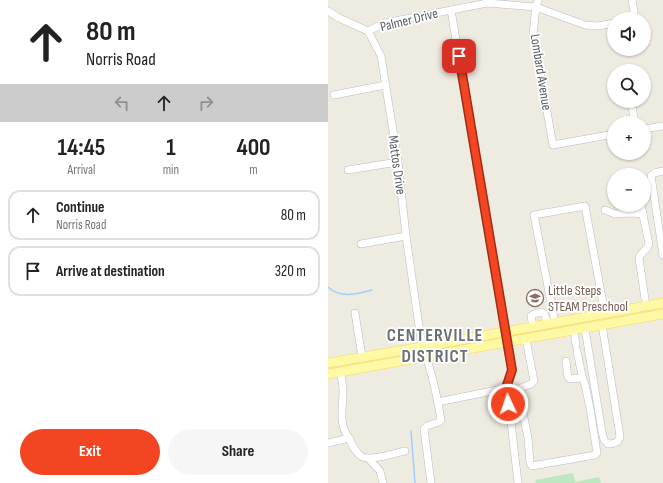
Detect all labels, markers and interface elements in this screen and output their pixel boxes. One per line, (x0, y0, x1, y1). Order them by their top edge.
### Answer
street label: Palmer Drive (378, 5, 440, 35)
map controls (607, 12, 651, 212)
button: sound (607, 12, 651, 56)
text: 80 m (86, 15, 135, 48)
icon: ahead (20, 16, 72, 68)
street label: Lombard Avenue (527, 33, 555, 111)
pin (442, 39, 476, 73)
icon: arrive (448, 45, 470, 67)
text: Norris Road (86, 49, 156, 70)
button: search (607, 64, 651, 108)
icon: left (111, 92, 133, 114)
icon: ahead (153, 92, 175, 114)
icon: right (195, 92, 217, 114)
button: + (607, 116, 651, 160)
text: 14:45 (57, 133, 105, 162)
text: 1 (166, 133, 176, 162)
text: 400 (237, 133, 271, 162)
street label: Mattos Drive (384, 134, 410, 196)
text: Arrival (67, 162, 95, 178)
text: min (163, 162, 179, 178)
text: m (249, 162, 258, 178)
button: − (607, 168, 651, 212)
text: Continue (56, 198, 105, 217)
icon: ahead (22, 204, 44, 226)
text: 80 m (281, 206, 306, 225)
text: Norris Road (56, 217, 106, 233)
icon: arrive (22, 260, 44, 282)
text: Arrive at destination (56, 262, 165, 281)
text: 320 m (275, 262, 306, 281)
place label: Little Steps STEAM Preschool (548, 282, 628, 315)
school or university icon: Little Steps STEAM Preschool (525, 288, 545, 308)
district label: CENTERVILLE DISTRICT (387, 325, 483, 367)
position arrow (487, 383, 529, 425)
button: Exit (20, 429, 160, 475)
button: Share (168, 429, 308, 475)

